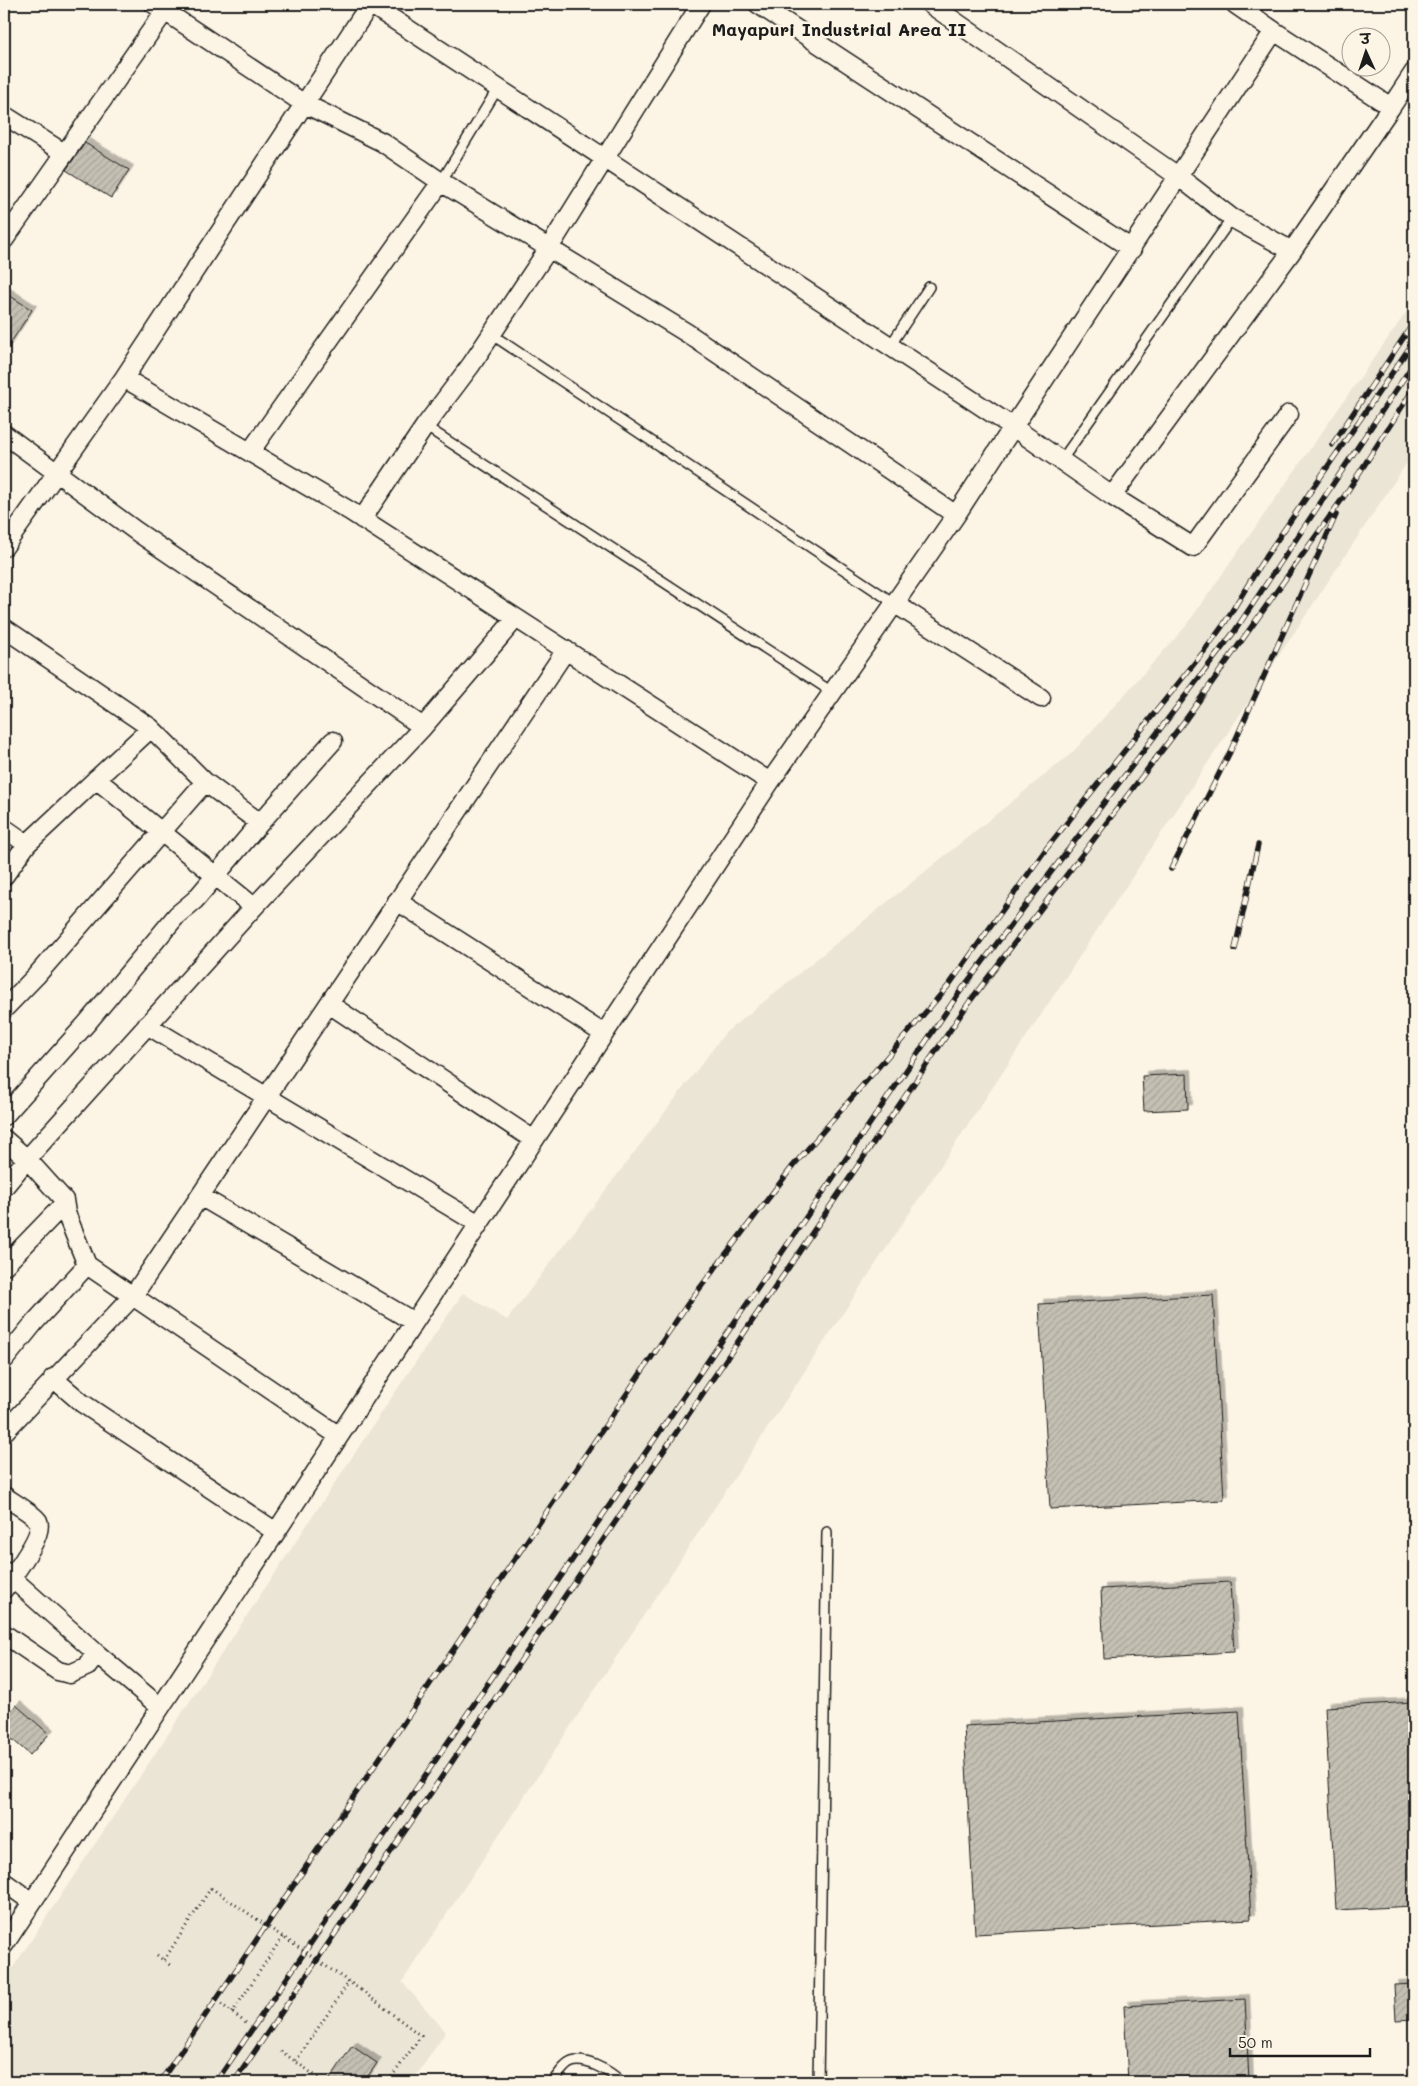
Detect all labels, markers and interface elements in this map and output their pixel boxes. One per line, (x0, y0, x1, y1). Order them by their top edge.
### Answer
district label: Mayapuri Industrial Area II (712, 17, 966, 41)
north arrow (1340, 28, 1390, 78)
text: उ (1358, 29, 1372, 48)
scale bar (1230, 2026, 1370, 2058)
text: 50 m (1238, 2032, 1273, 2052)

